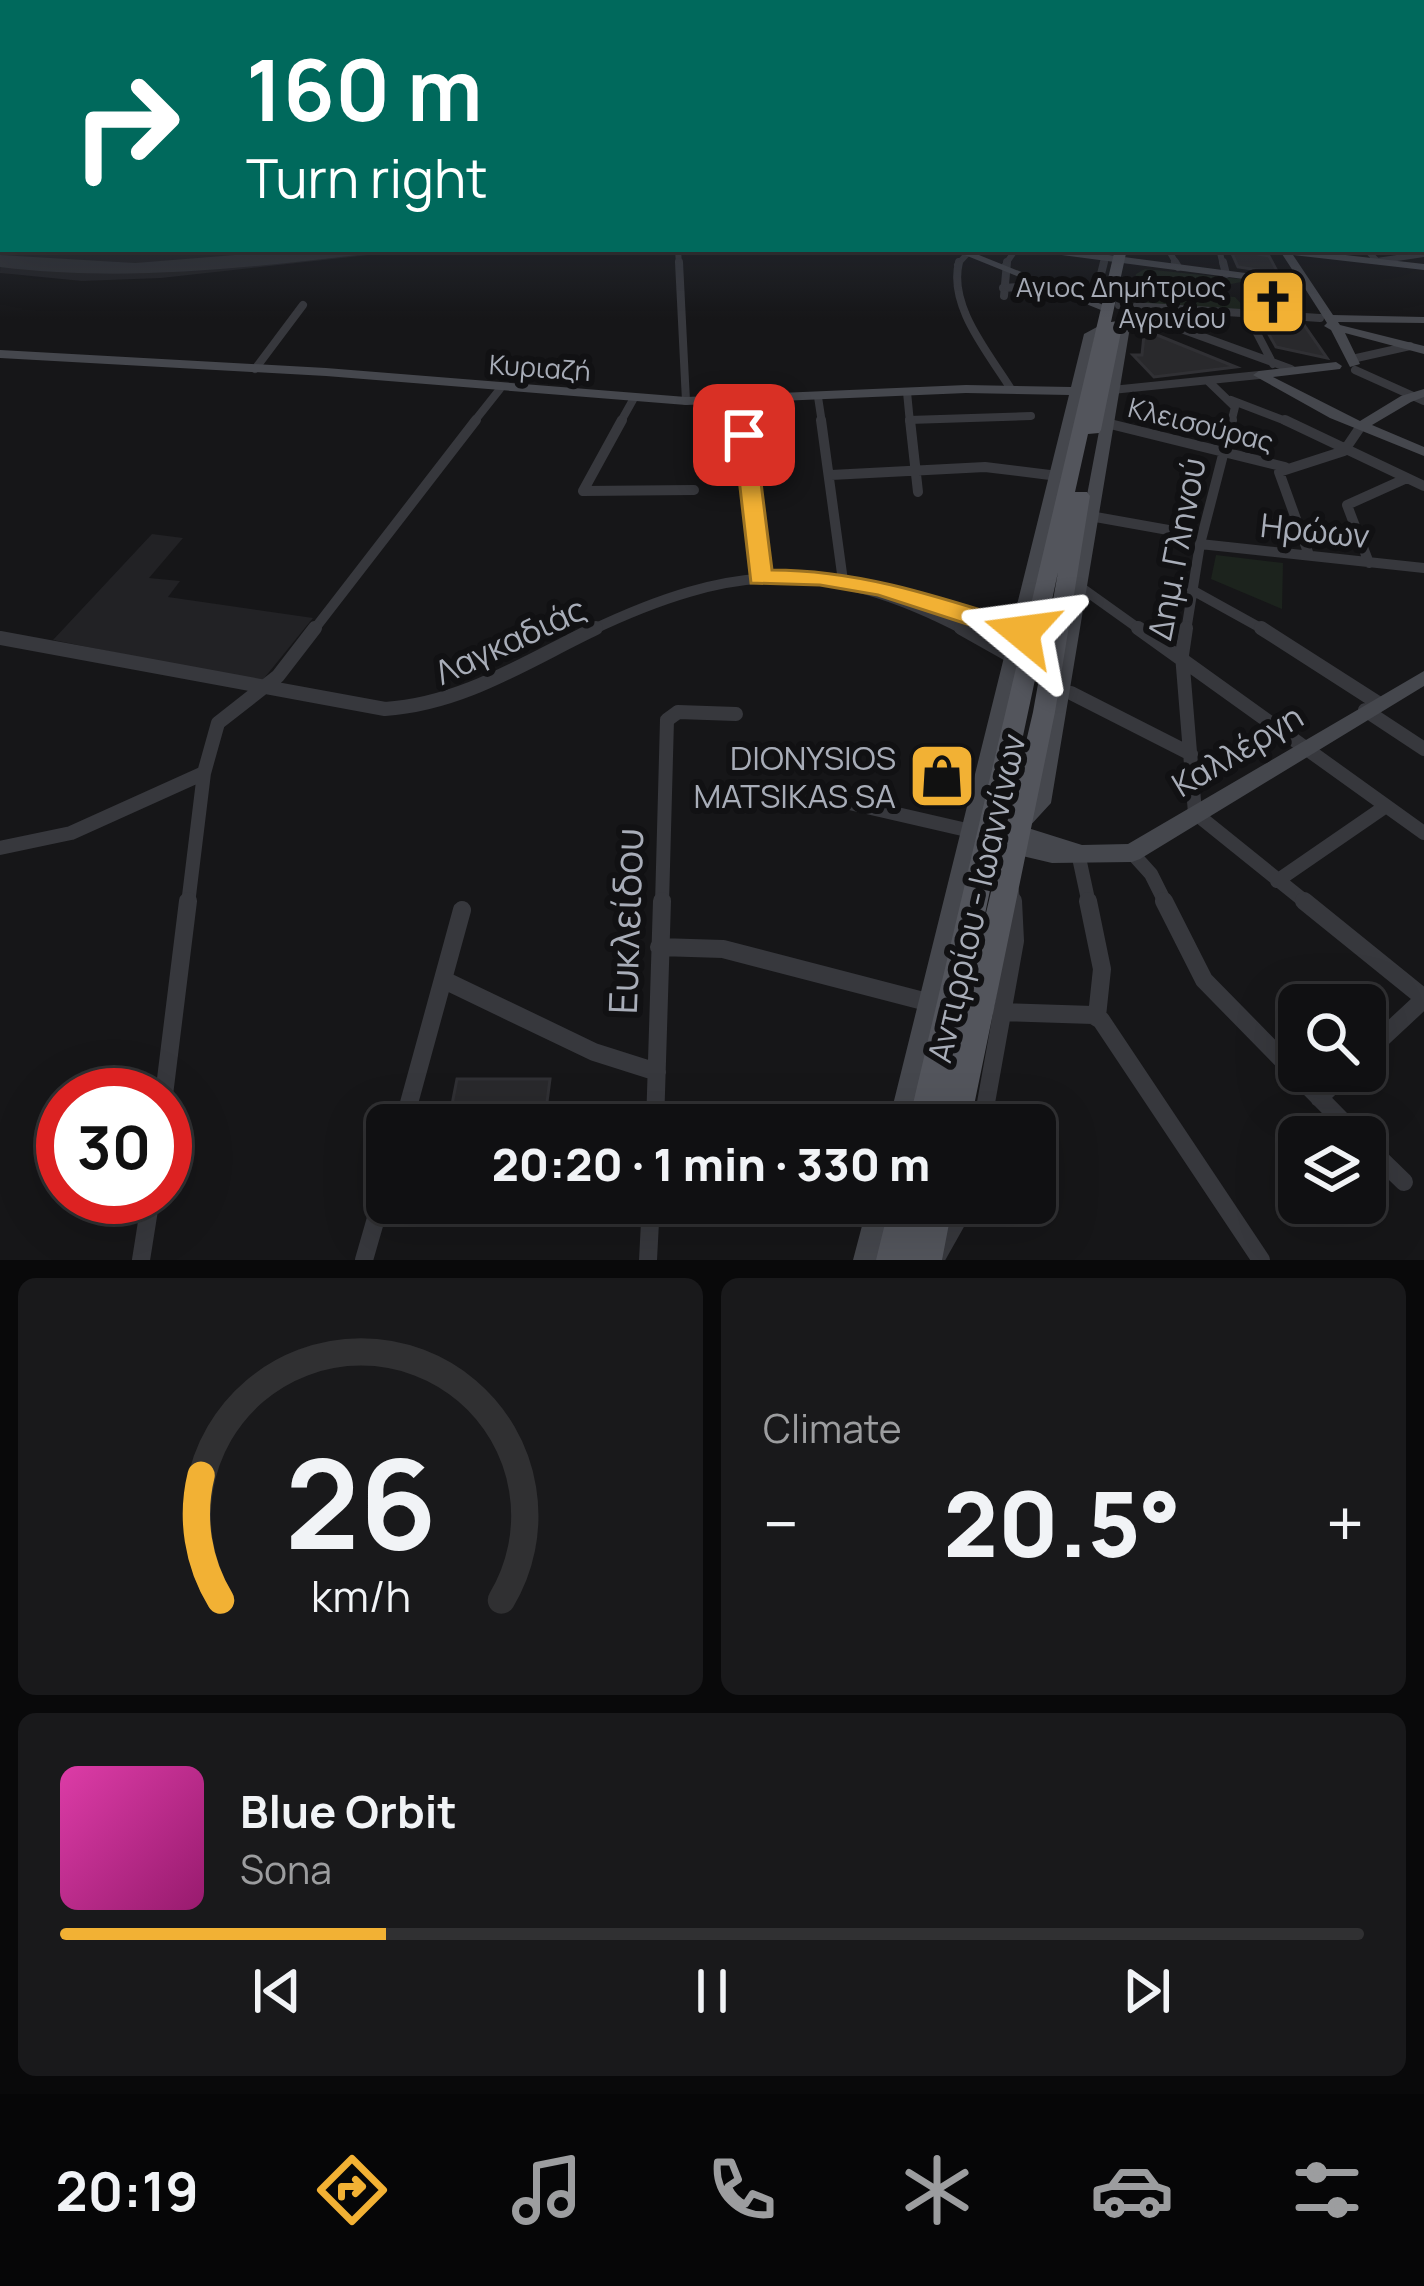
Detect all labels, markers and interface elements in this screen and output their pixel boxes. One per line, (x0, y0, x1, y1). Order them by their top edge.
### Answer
text: 160 m (246, 31, 483, 146)
icon: right (48, 48, 204, 204)
text: Turn right (246, 140, 488, 214)
church icon: Αγιος Δημήτριος Αγρινίου (1238, 267, 1308, 337)
place label: Αγιος Δημήτριος Αγρινίου (1016, 268, 1226, 336)
street label: Κυριαζή (488, 345, 592, 389)
pin (693, 384, 795, 486)
street label: Κλεισούρας (1125, 388, 1277, 460)
icon: arrive (711, 402, 777, 468)
street label: Δημ. Γληνού (1136, 454, 1216, 644)
street label: Ηρώων (1258, 502, 1372, 558)
position arrow (959, 569, 1085, 695)
street label: Λαγκαδιάς (427, 585, 593, 695)
street label: Καλλέργη (1163, 693, 1311, 807)
street label: Αντιρρίου - Ιωαννίνων (916, 729, 1036, 1067)
place label: DIONYSIOS MATSIKAS SA (694, 735, 896, 818)
shop icon: DIONYSIOS MATSIKAS SA (907, 741, 977, 811)
street label: Ευκλείδου (595, 827, 655, 1015)
map controls (1278, 984, 1386, 1224)
button: search (1278, 984, 1386, 1092)
speed limit sign: 30 (36, 1068, 192, 1224)
button: layers (1278, 1116, 1386, 1224)
text: 20:20 · 1 min · 330 m (492, 1133, 930, 1195)
text: Climate (763, 1401, 902, 1455)
text: 26 (285, 1416, 436, 1586)
text: 20.5° (944, 1461, 1181, 1584)
text: − (763, 1478, 799, 1568)
text: + (1326, 1478, 1364, 1568)
text: km/h (311, 1565, 410, 1624)
text: Blue Orbit (240, 1780, 457, 1842)
text: Sona (240, 1842, 332, 1896)
icon: previous (244, 1958, 310, 2024)
icon: pause (679, 1958, 745, 2024)
icon: next (1114, 1958, 1180, 2024)
icon: directions (310, 2148, 394, 2232)
icon: music (505, 2148, 589, 2232)
icon: phone (700, 2148, 784, 2232)
icon: climate (895, 2148, 979, 2232)
icon: car (1090, 2148, 1174, 2232)
icon: filters (1285, 2148, 1369, 2232)
text: 20:19 (55, 2153, 199, 2227)

